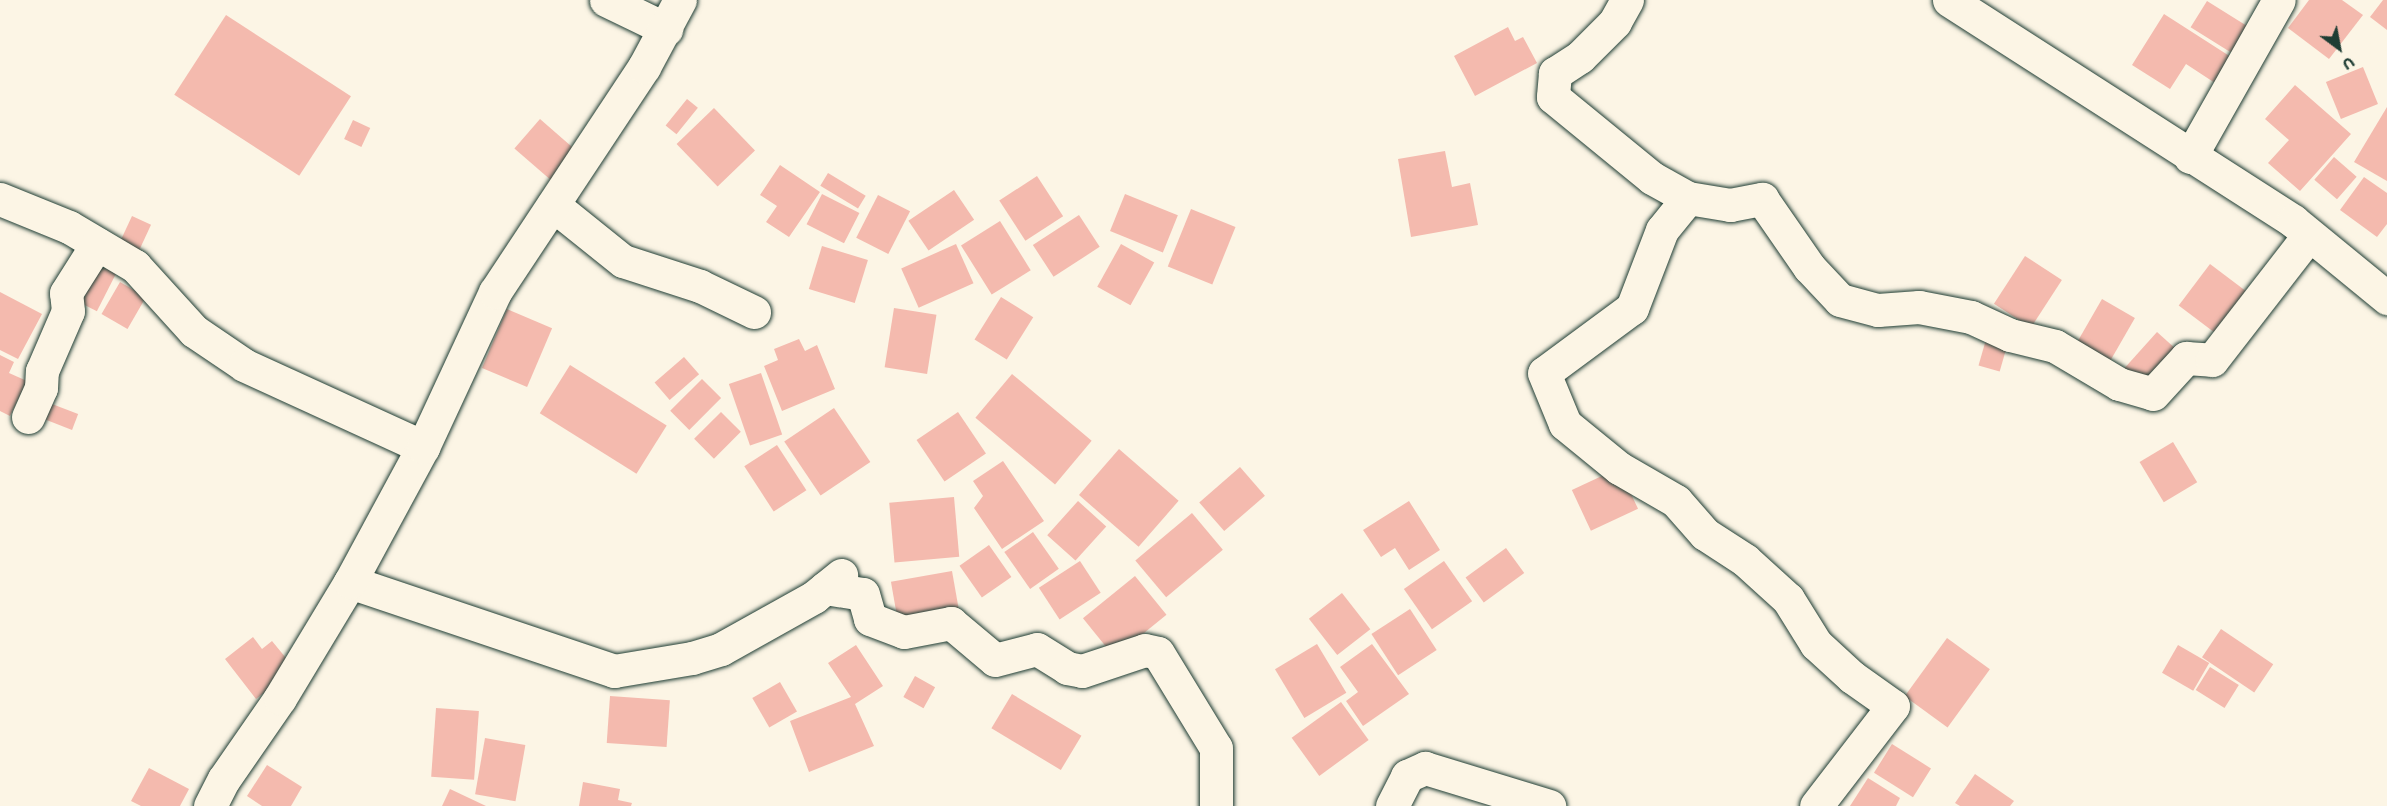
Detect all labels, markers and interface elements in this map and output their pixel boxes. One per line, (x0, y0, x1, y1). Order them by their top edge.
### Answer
north arrow (2309, 18, 2369, 78)
text: U (2339, 53, 2358, 75)

